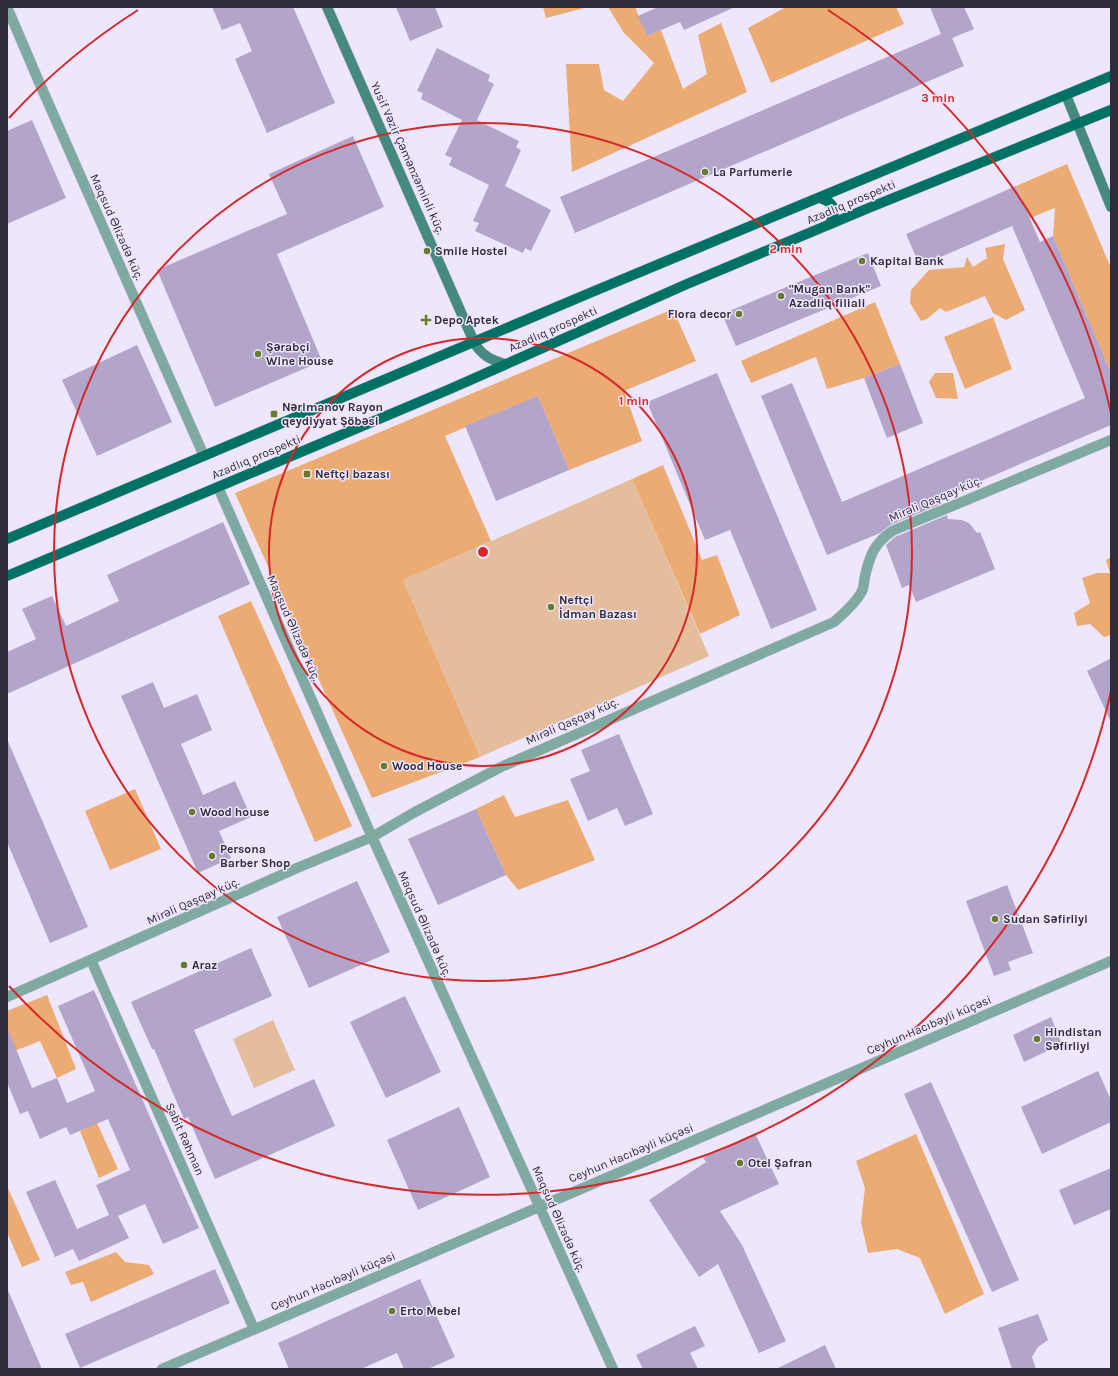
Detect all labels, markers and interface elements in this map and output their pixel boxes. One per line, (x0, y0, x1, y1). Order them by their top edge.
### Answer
street label: Yusif Vəzir Çəmənzəminli küç. (368, 80, 448, 236)
text: 3 min (921, 91, 955, 105)
place label: La Parfumerie (713, 165, 792, 179)
marker: La Parfumerie (700, 167, 710, 177)
street label: Maqsud Əlizadə küç. (87, 172, 147, 282)
street label: Azadlıq prospekti (804, 177, 898, 227)
text: 2 min (769, 242, 803, 256)
place label: Smile Hostel (435, 244, 507, 258)
marker: Smile Hostel (422, 246, 432, 256)
place label: Kapital Bank (870, 254, 944, 268)
marker: Kapital Bank (857, 256, 867, 266)
place label: "Mugan Bank" Azadliq filiali (789, 282, 870, 310)
marker: "Mugan Bank" Azadliq filiali (776, 291, 786, 301)
street label: Azadlıq prospekti (507, 303, 599, 355)
place label: Flora decor (668, 307, 731, 321)
marker: Flora decor (734, 309, 744, 319)
place label: Depo Aptek (434, 313, 499, 327)
marker: Depo Aptek (421, 315, 431, 325)
place label: Şərabçi Wine House (266, 340, 334, 368)
marker: Şərabçi Wine House (253, 349, 263, 359)
text: 1 min (619, 394, 649, 408)
place label: Nərimanov Rayon qeydiyyat Şöbəsi (282, 400, 383, 428)
marker: Nərimanov Rayon qeydiyyat Şöbəsi (269, 409, 279, 419)
street label: Azadlıq prospekti (209, 432, 303, 482)
place label: Neftçi bazası (315, 467, 390, 481)
marker: Neftçi bazası (302, 469, 312, 479)
street label: Mirəli Qaşqay küç. (886, 473, 984, 525)
centre of rings (476, 545, 490, 559)
street label: Maqsud Əlizadə küç. (264, 573, 324, 683)
place label: Neftçi İdman Bazası (559, 593, 637, 621)
marker: Neftçi İdman Bazası (546, 602, 556, 612)
street label: Mirəli Qaşqay küç. (524, 694, 620, 748)
place label: Wood House (392, 759, 462, 773)
marker: Wood House (379, 761, 389, 771)
place label: Wood house (200, 805, 269, 819)
marker: Wood house (187, 807, 197, 817)
place label: Persona Barber Shop (220, 842, 290, 870)
marker: Persona Barber Shop (207, 851, 217, 861)
street label: Maqsud Əlizadə küç. (395, 869, 455, 979)
street label: Mirəli Qaşqay küç. (145, 874, 241, 928)
place label: Sudan Səfirliyi (1003, 912, 1088, 926)
marker: Sudan Səfirliyi (990, 914, 1000, 924)
place label: Araz (192, 958, 217, 972)
marker: Araz (179, 960, 189, 970)
street label: Ceyhun Hacıbəyli küçəsi (865, 992, 993, 1058)
place label: Hindistan Səfirliyi (1045, 1025, 1102, 1053)
marker: Hindistan Səfirliyi (1032, 1034, 1042, 1044)
street label: Sabit Rəhman (163, 1100, 207, 1178)
street label: Ceyhun Hacıbəyli küçəsi (567, 1120, 695, 1186)
place label: Otel Şafran (748, 1156, 812, 1170)
marker: Otel Şafran (735, 1158, 745, 1168)
street label: Maqsud Əlizadə küç. (529, 1164, 589, 1274)
street label: Ceyhun Hacıbəyli küçəsi (269, 1248, 397, 1314)
place label: Erto Mebel (400, 1304, 461, 1318)
marker: Erto Mebel (387, 1306, 397, 1316)

